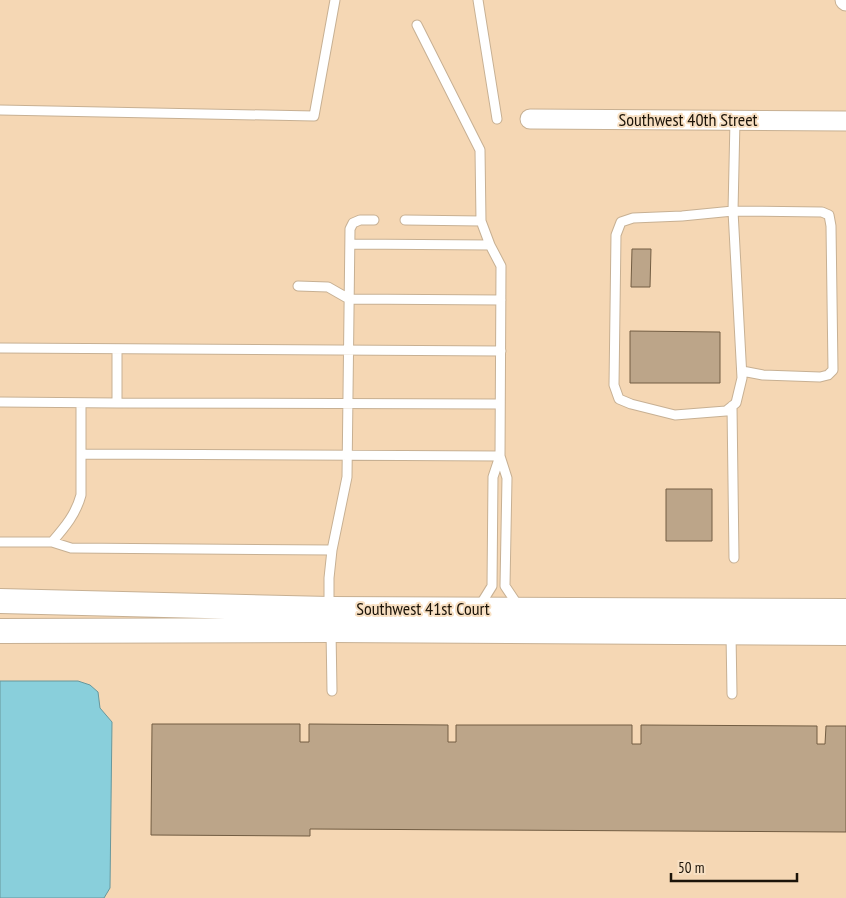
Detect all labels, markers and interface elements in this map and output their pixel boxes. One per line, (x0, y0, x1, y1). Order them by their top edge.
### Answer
street label: Southwest 40th Street (618, 108, 758, 131)
street label: Southwest 41st Court (356, 597, 490, 620)
scale bar (671, 850, 797, 882)
text: 50 m (678, 858, 704, 877)

